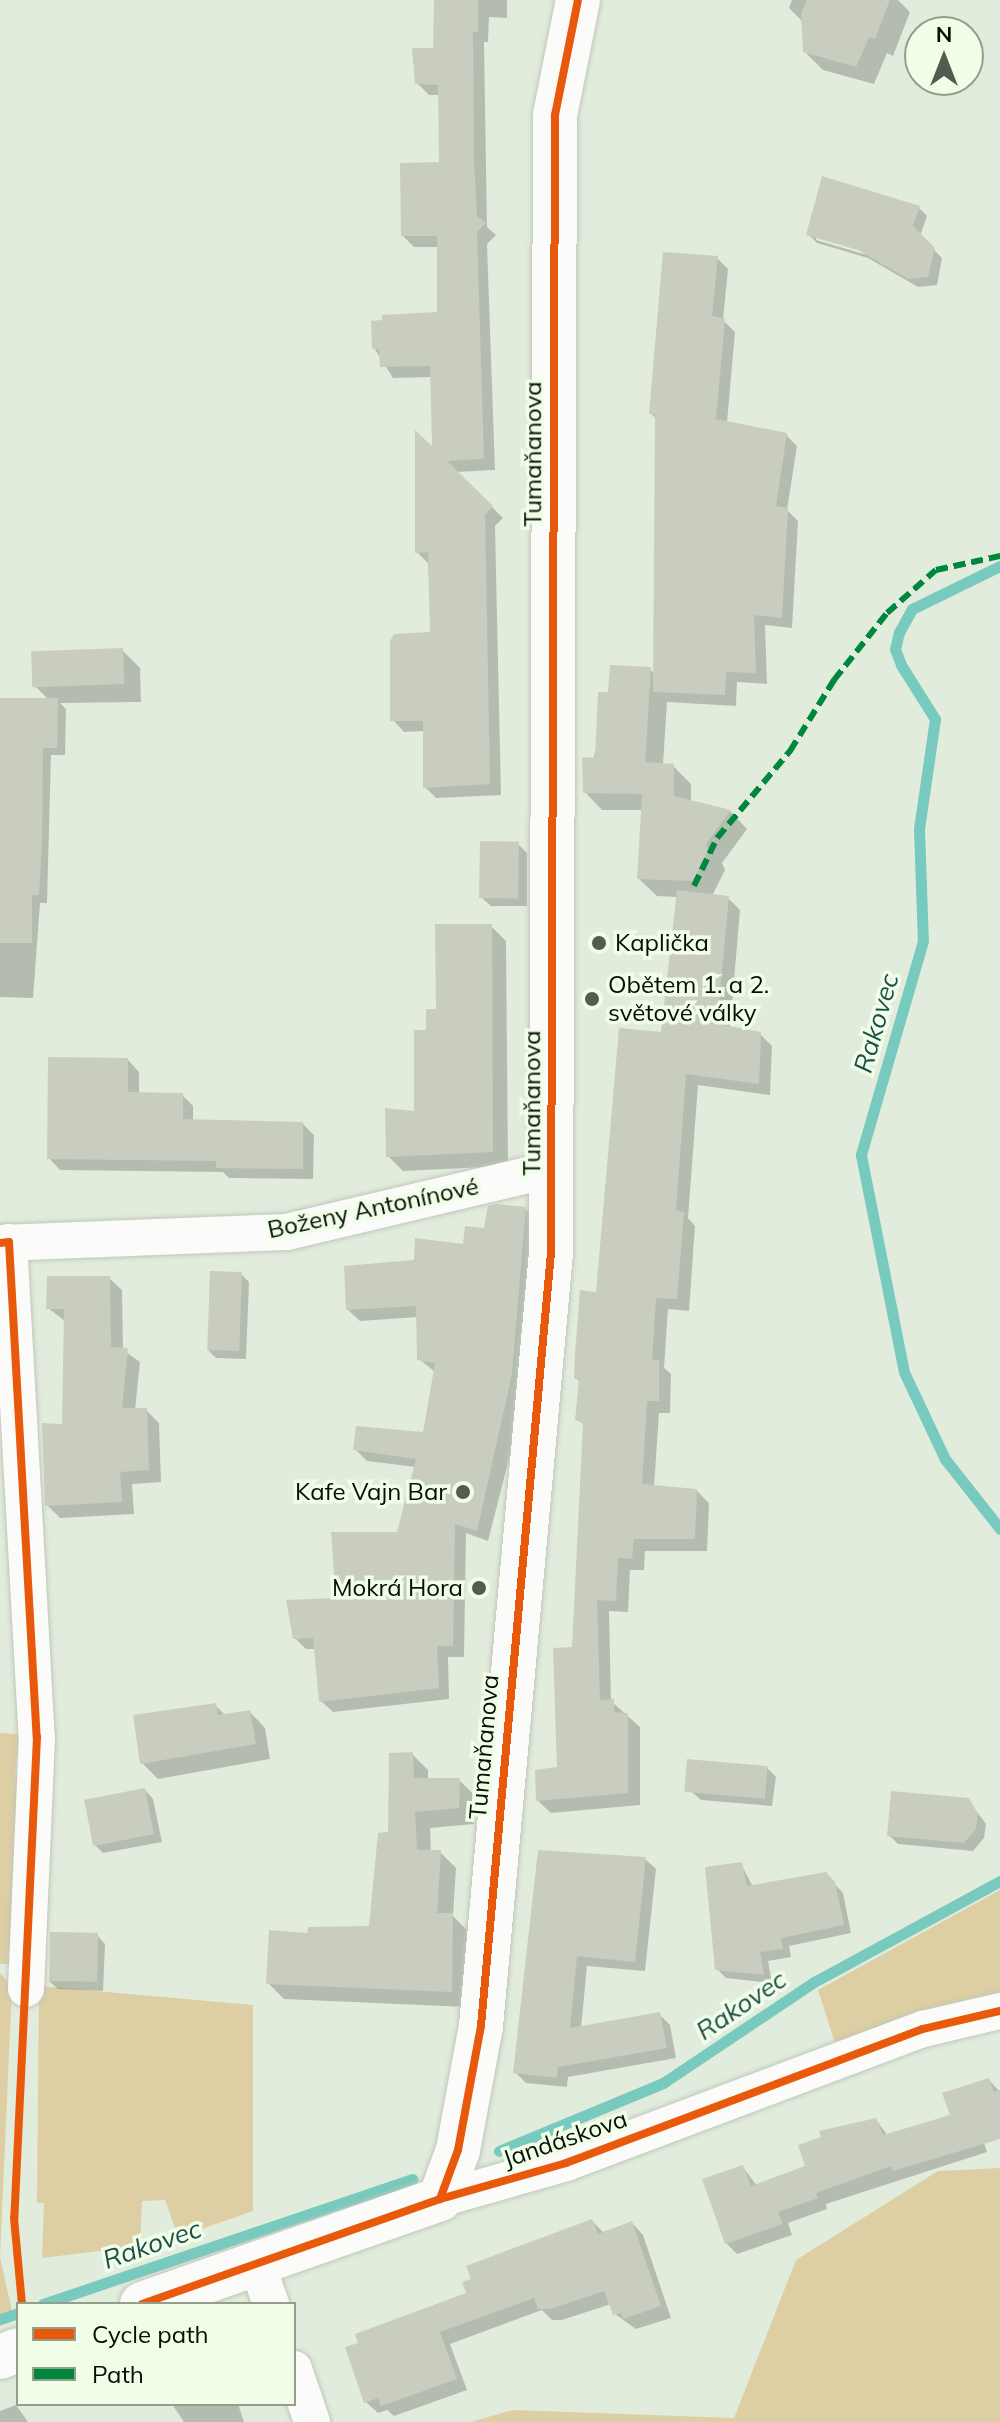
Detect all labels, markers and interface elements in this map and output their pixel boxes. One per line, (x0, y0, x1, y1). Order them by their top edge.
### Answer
north arrow (904, 16, 984, 96)
text: N (936, 20, 952, 48)
street label: Tumaňanova (519, 381, 547, 527)
place label: Kaplička (615, 929, 709, 957)
marker: Kaplička (590, 934, 608, 952)
water label: Rakovec (847, 970, 905, 1076)
place label: Obětem 1. a 2. světové války (608, 971, 769, 1027)
marker: Obětem 1. a 2. světové války (583, 990, 601, 1008)
street label: Tumaňanova (518, 1030, 546, 1176)
street label: Boženy Antonínové (265, 1172, 481, 1244)
place label: Kafe Vajn Bar (295, 1478, 447, 1506)
marker: Kafe Vajn Bar (454, 1483, 472, 1501)
place label: Mokrá Hora (332, 1574, 463, 1602)
marker: Mokrá Hora (470, 1579, 488, 1597)
street label: Tumaňanova (463, 1674, 505, 1820)
water label: Rakovec (690, 1964, 792, 2046)
street label: Jandáskova (499, 2104, 631, 2174)
water label: Rakovec (99, 2213, 205, 2275)
legend (16, 2302, 296, 2406)
text: Cycle path (92, 2319, 209, 2349)
text: Path (92, 2359, 144, 2389)

